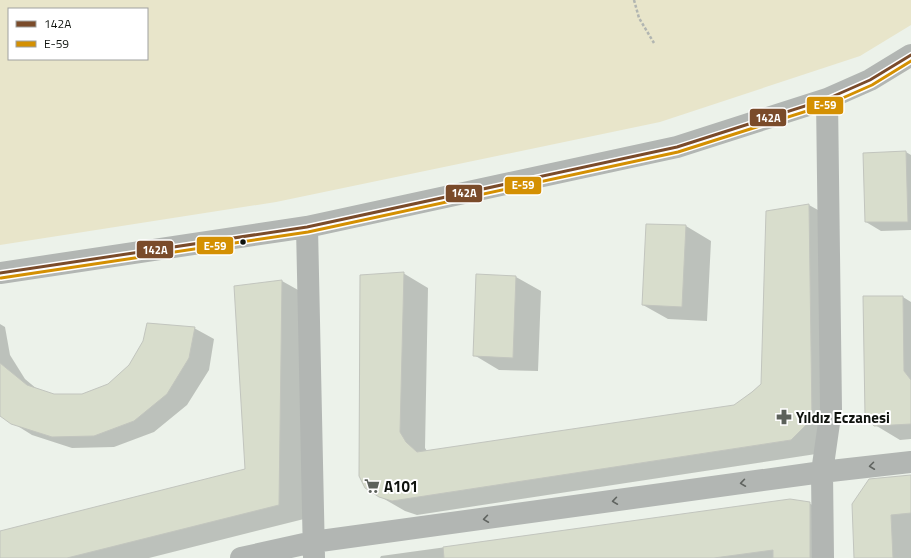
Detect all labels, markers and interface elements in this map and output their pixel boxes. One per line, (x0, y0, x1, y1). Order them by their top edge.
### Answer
legend (8, 8, 148, 60)
text: 142A (44, 14, 71, 33)
text: E-59 (44, 34, 69, 53)
line badge: E-59 (806, 96, 844, 115)
text: E-59 (814, 97, 836, 113)
line badge: 142A (749, 108, 787, 127)
text: 142A (755, 110, 781, 126)
line badge: E-59 (504, 176, 542, 195)
text: E-59 (512, 177, 534, 193)
line badge: 142A (445, 184, 483, 203)
text: 142A (451, 185, 477, 201)
line badge: E-59 (196, 236, 234, 255)
unlabelled marker (238, 237, 248, 247)
text: E-59 (204, 238, 226, 254)
line badge: 142A (136, 240, 174, 259)
text: 142A (142, 242, 168, 258)
place label: Yıldız Eczanesi (796, 406, 890, 429)
pharmacy icon: Yıldız Eczanesi (775, 408, 793, 426)
one-way arrow (869, 461, 875, 470)
place label: A101 (384, 475, 418, 498)
supermarket icon: A101 (363, 477, 381, 495)
one-way arrow (740, 478, 746, 487)
one-way arrow (612, 496, 618, 505)
one-way arrow (483, 514, 489, 523)

